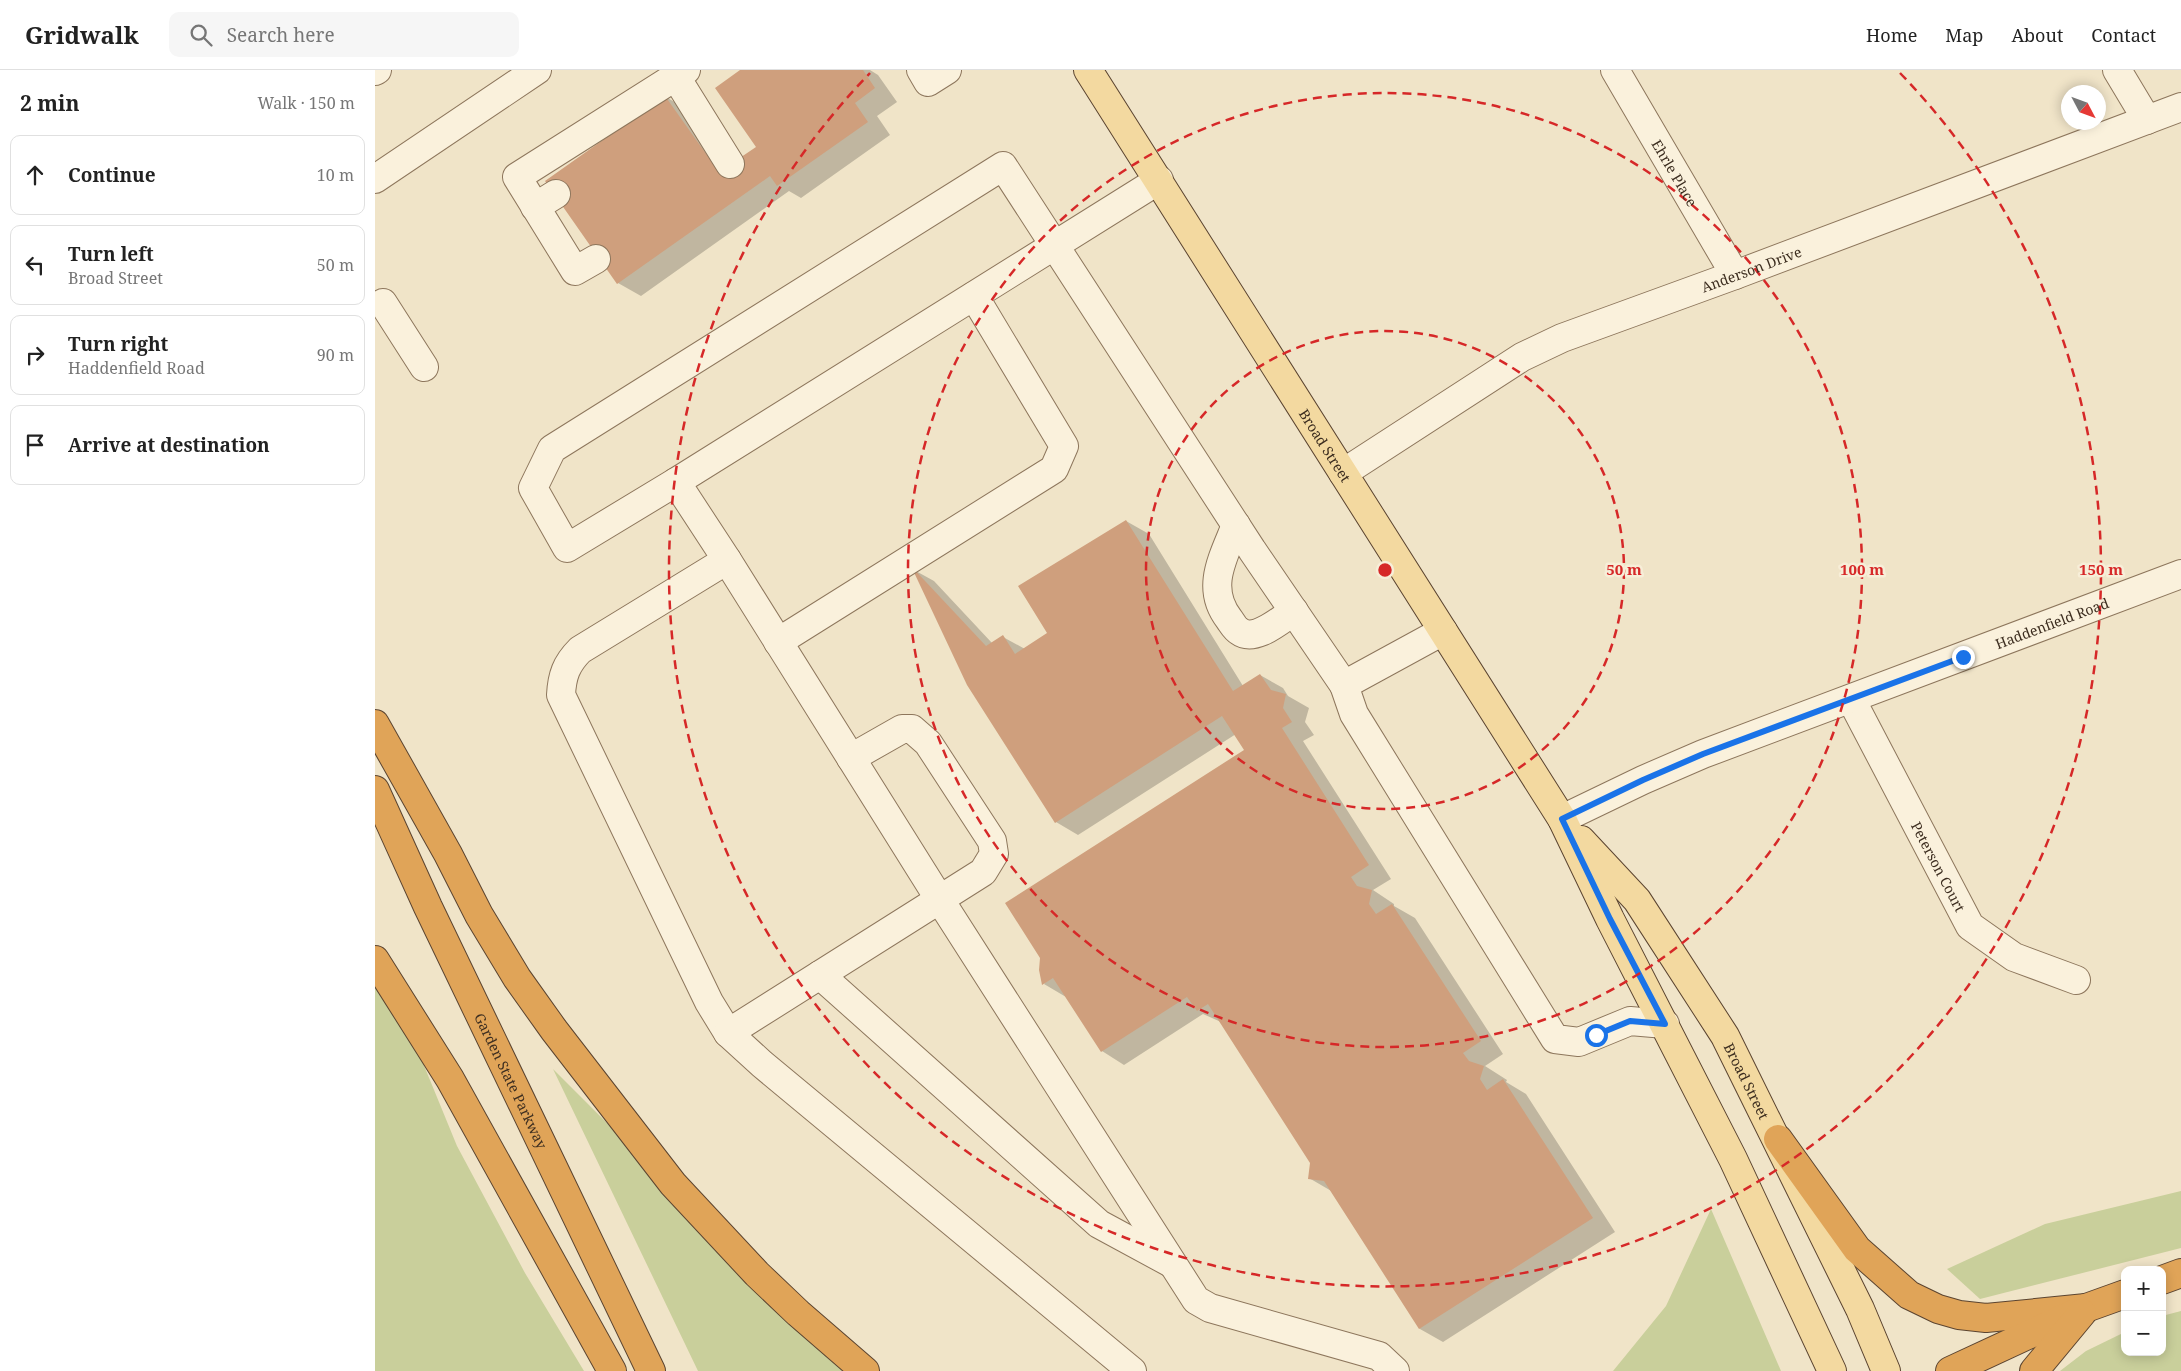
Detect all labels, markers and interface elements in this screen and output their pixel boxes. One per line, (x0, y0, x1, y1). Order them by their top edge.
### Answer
search box (169, 12, 519, 57)
text: Gridwalk (25, 18, 139, 51)
icon: search (187, 21, 215, 49)
text: Search here (227, 22, 335, 48)
text: Home (1866, 23, 1917, 47)
text: Map (1945, 23, 1983, 47)
text: About (2011, 23, 2063, 47)
text: Contact (2091, 23, 2156, 47)
north arrow (2061, 85, 2106, 130)
text: 2 min (20, 89, 79, 117)
text: Walk · 150 m (258, 92, 355, 114)
street label: Ehrle Place (1648, 136, 1702, 210)
icon: ahead (21, 161, 49, 189)
text: Continue (68, 162, 156, 188)
text: 10 m (317, 164, 354, 186)
text: Turn left (68, 241, 154, 267)
street label: Anderson Drive (1698, 241, 1804, 296)
icon: left (21, 251, 49, 279)
text: 50 m (317, 254, 354, 276)
text: Broad Street (68, 267, 163, 289)
text: Turn right (68, 331, 168, 357)
icon: right (21, 341, 49, 369)
text: 90 m (317, 344, 354, 366)
text: Haddenfield Road (68, 357, 205, 379)
street label: Broad Street (1295, 405, 1356, 485)
icon: arrive (21, 431, 49, 459)
text: Arrive at destination (68, 432, 270, 458)
text: 50 m (1606, 559, 1642, 579)
text: 100 m (1840, 559, 1884, 579)
text: 150 m (2079, 559, 2123, 579)
centre of rings (1376, 561, 1394, 579)
street label: Haddenfield Road (1992, 592, 2112, 653)
route end (1952, 646, 1975, 669)
street label: Peterson Court (1907, 818, 1970, 915)
street label: Garden State Parkway (471, 1009, 552, 1152)
route start (1585, 1024, 1608, 1047)
street label: Broad Street (1720, 1039, 1774, 1122)
map controls (2121, 1266, 2166, 1356)
button: + (2121, 1266, 2166, 1311)
button: − (2121, 1311, 2166, 1356)

